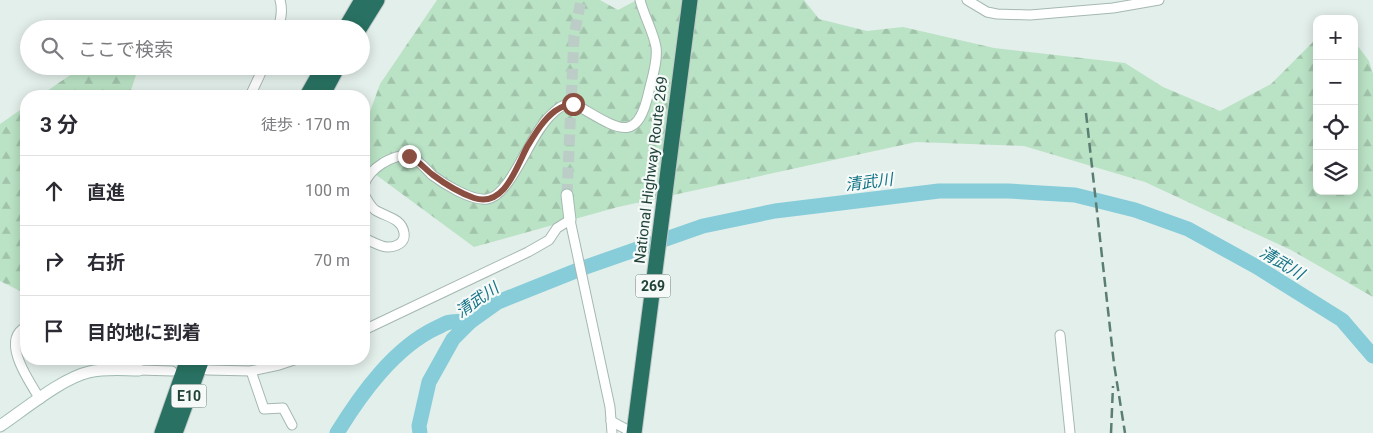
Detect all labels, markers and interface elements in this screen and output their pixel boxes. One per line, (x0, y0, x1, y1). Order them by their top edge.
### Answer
map controls (1313, 15, 1358, 195)
button: + (1313, 15, 1358, 60)
search box (20, 20, 370, 75)
icon: search (38, 34, 66, 62)
text: ここで検索 (78, 38, 173, 61)
button: − (1313, 60, 1358, 105)
street label: National Highway Route 269 (631, 75, 671, 265)
route start (562, 93, 585, 116)
button: locate (1313, 105, 1358, 150)
text: 3 分 (40, 113, 78, 137)
text: 徒歩 · 170 m (261, 115, 350, 134)
route end (398, 145, 421, 168)
button: layers (1313, 150, 1358, 195)
water label: 清武川 (844, 169, 896, 194)
icon: ahead (40, 177, 68, 205)
text: 直進 (87, 181, 125, 204)
text: 100 m (305, 181, 350, 200)
water label: 清武川 (1257, 242, 1309, 285)
icon: right (40, 247, 68, 275)
text: 右折 (87, 251, 125, 274)
text: 70 m (314, 251, 350, 270)
road number: 269 (636, 274, 670, 298)
water label: 清武川 (452, 277, 504, 322)
icon: arrive (40, 317, 68, 345)
text: 目的地に到着 (87, 321, 201, 344)
road number: E10 (172, 384, 206, 408)

